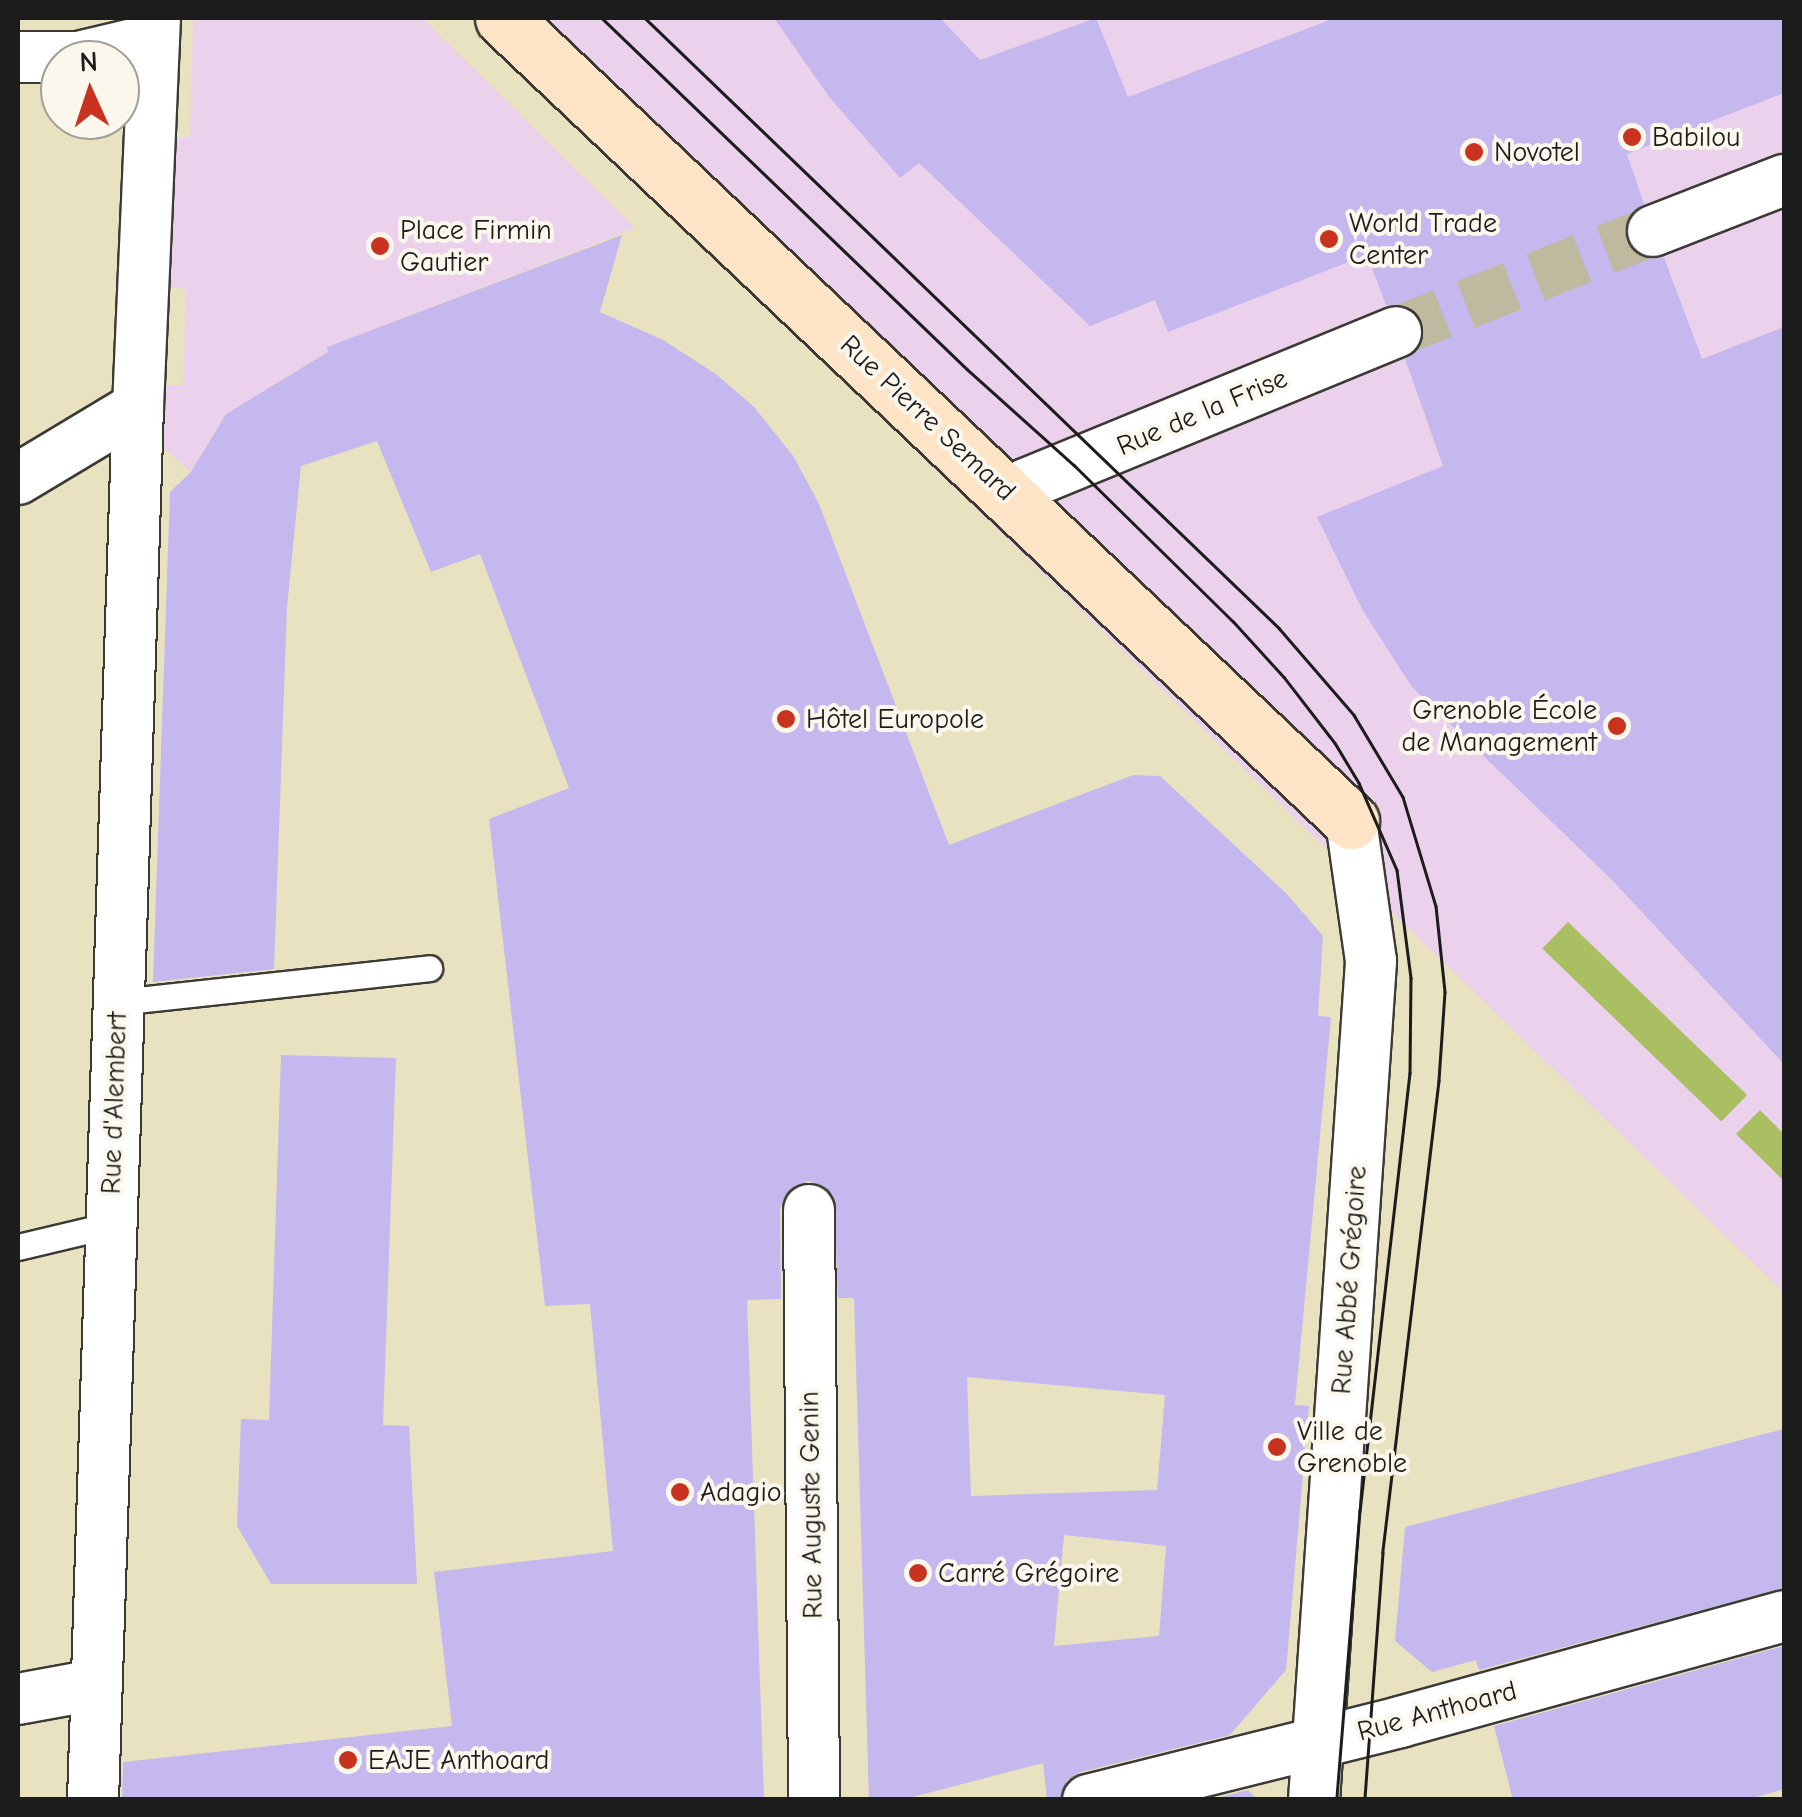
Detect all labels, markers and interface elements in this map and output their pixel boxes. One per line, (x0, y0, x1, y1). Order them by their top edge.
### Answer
north arrow (40, 40, 140, 140)
text: N (79, 46, 98, 78)
place label: Babilou (1652, 120, 1740, 154)
marker: Babilou (1621, 126, 1643, 148)
place label: Novotel (1494, 135, 1580, 169)
marker: Novotel (1463, 141, 1485, 163)
place label: World Trade Center (1349, 206, 1497, 272)
place label: Place Firmin Gautier (400, 213, 552, 279)
marker: World Trade Center (1318, 228, 1340, 250)
marker: Place Firmin Gautier (369, 235, 391, 257)
street label: Rue Pierre Semard (833, 328, 1023, 508)
street label: Rue de la Frise (1112, 361, 1292, 463)
place label: Grenoble École de Management (1401, 693, 1597, 759)
place label: Hôtel Europole (806, 702, 984, 736)
marker: Hôtel Europole (775, 708, 797, 730)
marker: Grenoble École de Management (1606, 715, 1628, 737)
street label: Rue d'Alembert (94, 1011, 134, 1195)
street label: Rue Abbé Grégoire (1324, 1165, 1374, 1395)
street label: Rue Auguste Genin (792, 1391, 830, 1619)
place label: Ville de Grenoble (1297, 1414, 1407, 1480)
marker: Ville de Grenoble (1266, 1436, 1288, 1458)
place label: Adagio (700, 1475, 782, 1509)
marker: Adagio (669, 1481, 691, 1503)
place label: Carré Grégoire (938, 1556, 1119, 1590)
marker: Carré Grégoire (907, 1562, 929, 1584)
street label: Rue Anthoard (1354, 1674, 1520, 1748)
place label: EAJE Anthoard (368, 1743, 549, 1777)
marker: EAJE Anthoard (337, 1749, 359, 1771)

